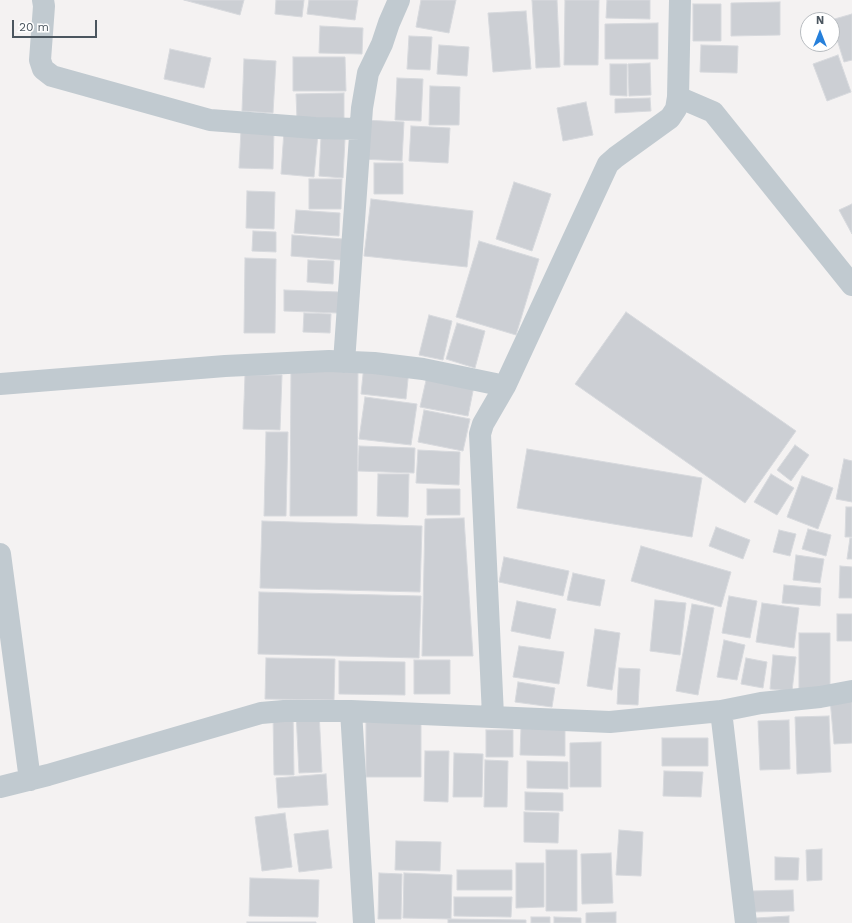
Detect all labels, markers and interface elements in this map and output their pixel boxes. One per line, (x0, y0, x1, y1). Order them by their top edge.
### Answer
scale bar (14, 12, 99, 38)
north arrow (800, 12, 840, 52)
text: N (816, 14, 824, 27)
text: 20 m (19, 20, 49, 34)

